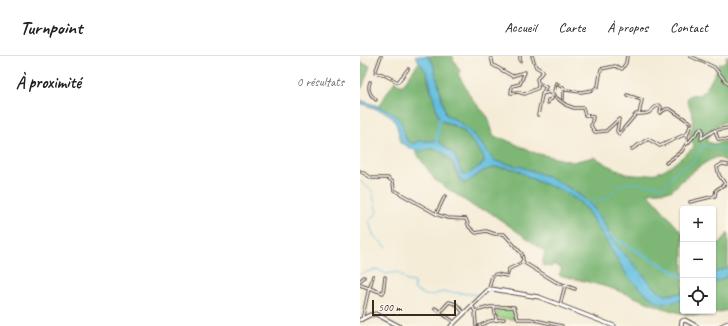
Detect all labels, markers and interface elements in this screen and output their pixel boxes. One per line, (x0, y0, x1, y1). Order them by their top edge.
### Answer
text: Turnpoint (20, 16, 82, 40)
text: Accueil (505, 19, 536, 36)
text: Carte (558, 19, 585, 36)
text: À propos (607, 19, 648, 36)
text: Contact (670, 19, 708, 36)
text: À proximité (16, 72, 81, 93)
text: 0 résultats (296, 74, 344, 90)
map controls (680, 206, 716, 314)
button: + (680, 206, 716, 242)
button: − (680, 242, 716, 278)
button: locate (680, 278, 716, 314)
scale bar (372, 298, 456, 317)
text: 500 m (378, 300, 402, 314)

